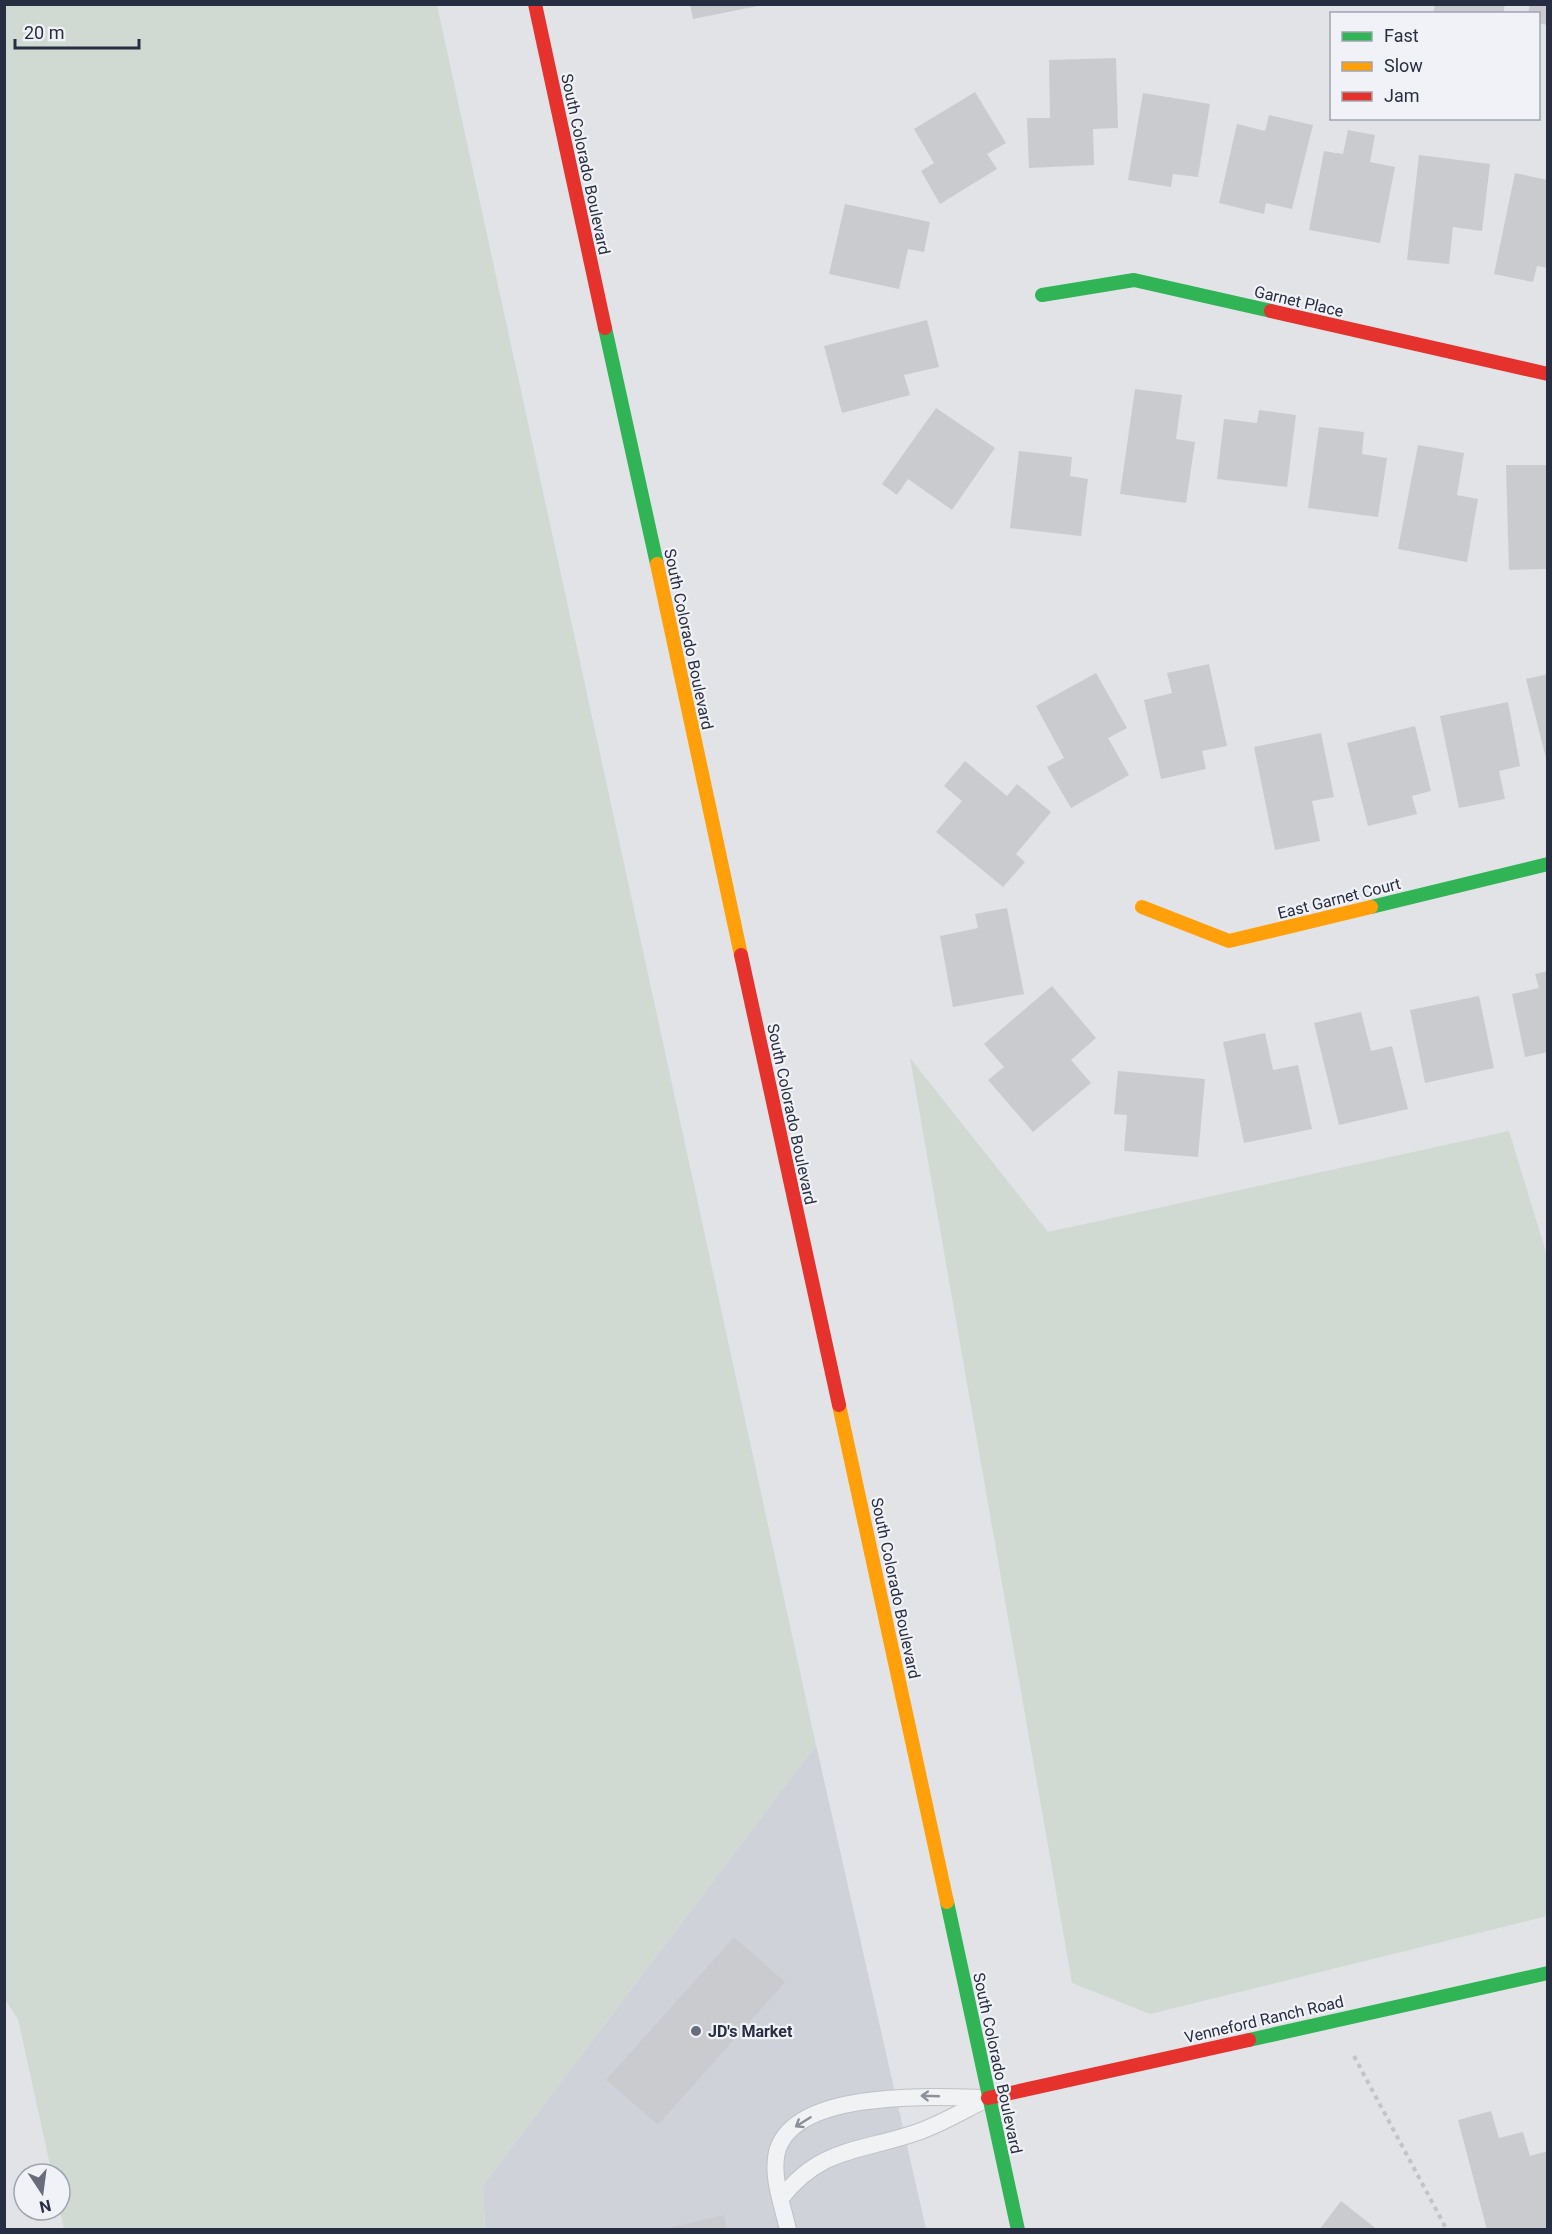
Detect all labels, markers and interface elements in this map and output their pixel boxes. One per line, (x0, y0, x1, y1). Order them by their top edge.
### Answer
scale bar (15, 12, 140, 50)
legend (1330, 12, 1540, 120)
text: 20 m (24, 22, 64, 43)
text: Fast (1384, 25, 1419, 46)
text: Slow (1384, 55, 1423, 76)
street label: South Colorado Boulevard (557, 72, 614, 256)
text: Jam (1384, 85, 1420, 106)
street label: Garnet Place (1252, 282, 1345, 321)
street label: South Colorado Boulevard (660, 547, 717, 731)
street label: East Garnet Court (1276, 874, 1403, 923)
street label: South Colorado Boulevard (763, 1022, 820, 1206)
street label: South Colorado Boulevard (867, 1496, 924, 1680)
street label: South Colorado Boulevard (969, 1971, 1026, 2155)
street label: Venneford Ranch Road (1183, 1992, 1346, 2047)
place label: JD's Market (708, 2022, 793, 2041)
marker: JD's Market (689, 2024, 703, 2038)
one-way arrow (920, 2091, 940, 2102)
one-way arrow (794, 2115, 811, 2128)
north arrow (12, 2162, 72, 2222)
text: N (38, 2196, 53, 2217)

